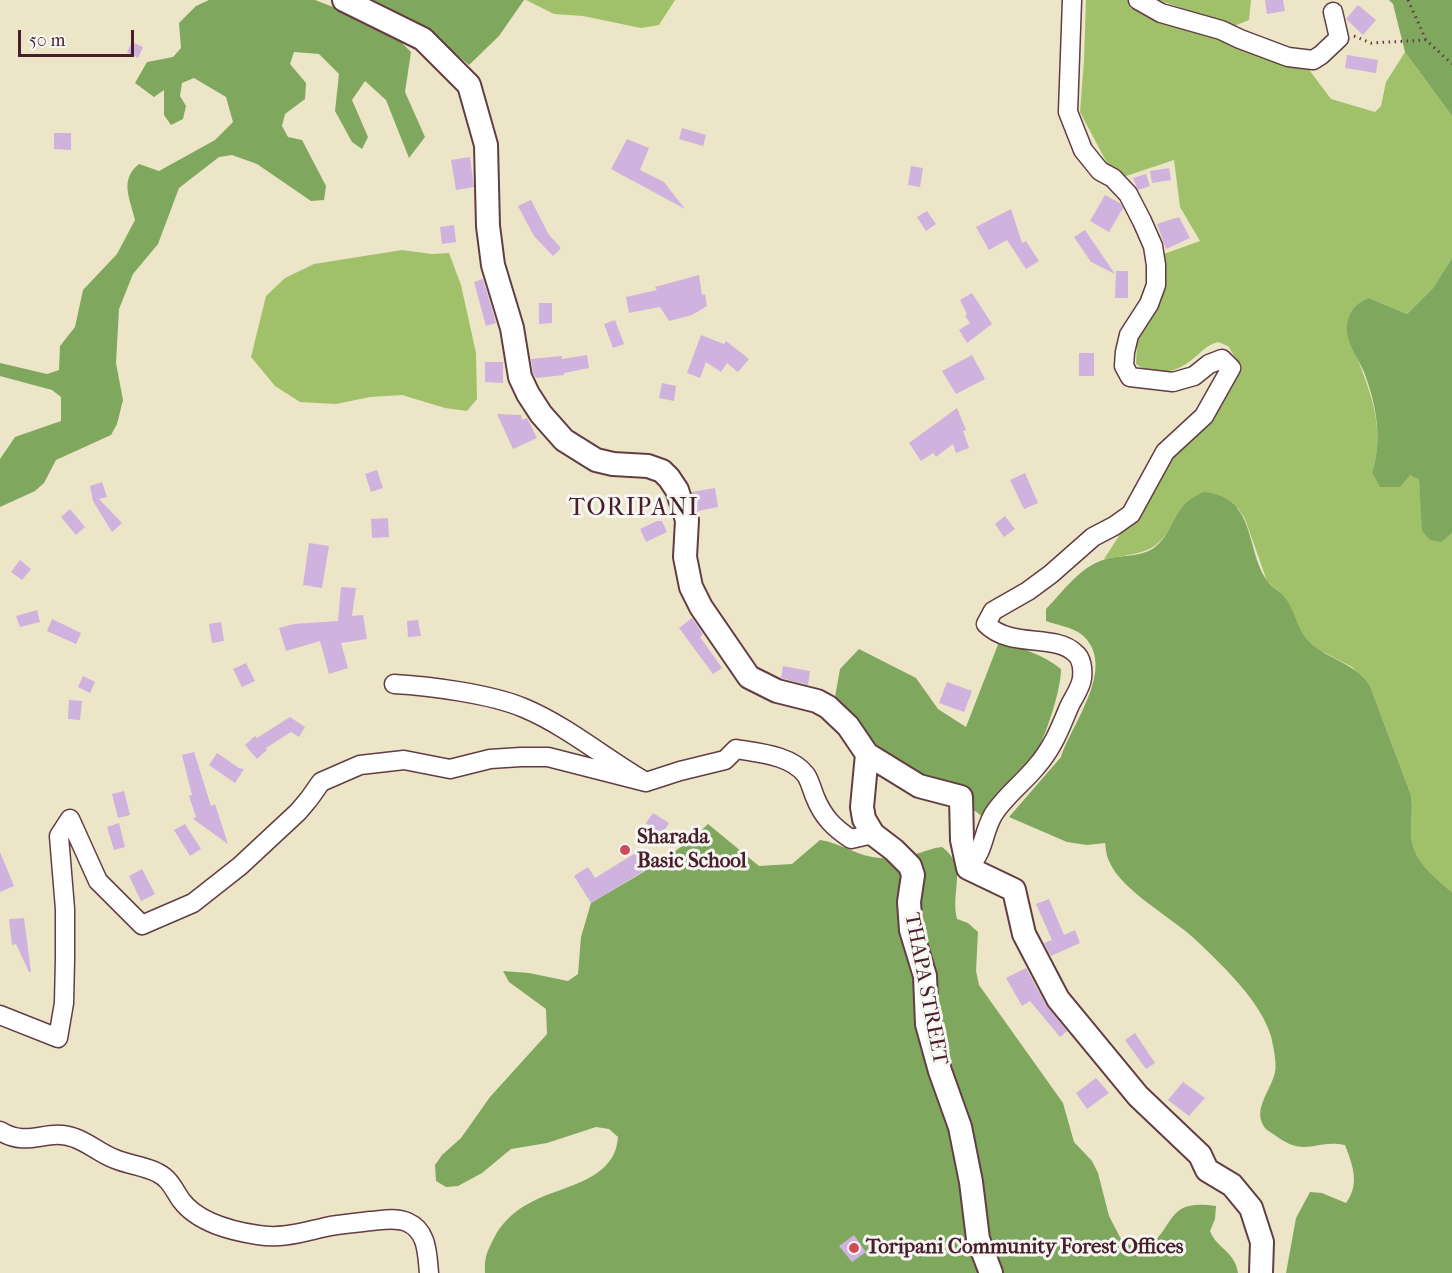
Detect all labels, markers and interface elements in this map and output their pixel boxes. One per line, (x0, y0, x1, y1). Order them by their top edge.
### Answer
scale bar (21, 18, 136, 56)
text: 50 m (29, 30, 65, 51)
district label: TORIPANI (569, 495, 699, 523)
place label: Sharada Basic School (637, 825, 747, 875)
marker: Sharada Basic School (618, 843, 632, 857)
street label: THAPA STREET (898, 911, 952, 1067)
place label: Toripani Community Forest Offices (866, 1235, 1184, 1261)
marker: Toripani Community Forest Offices (847, 1241, 861, 1255)

